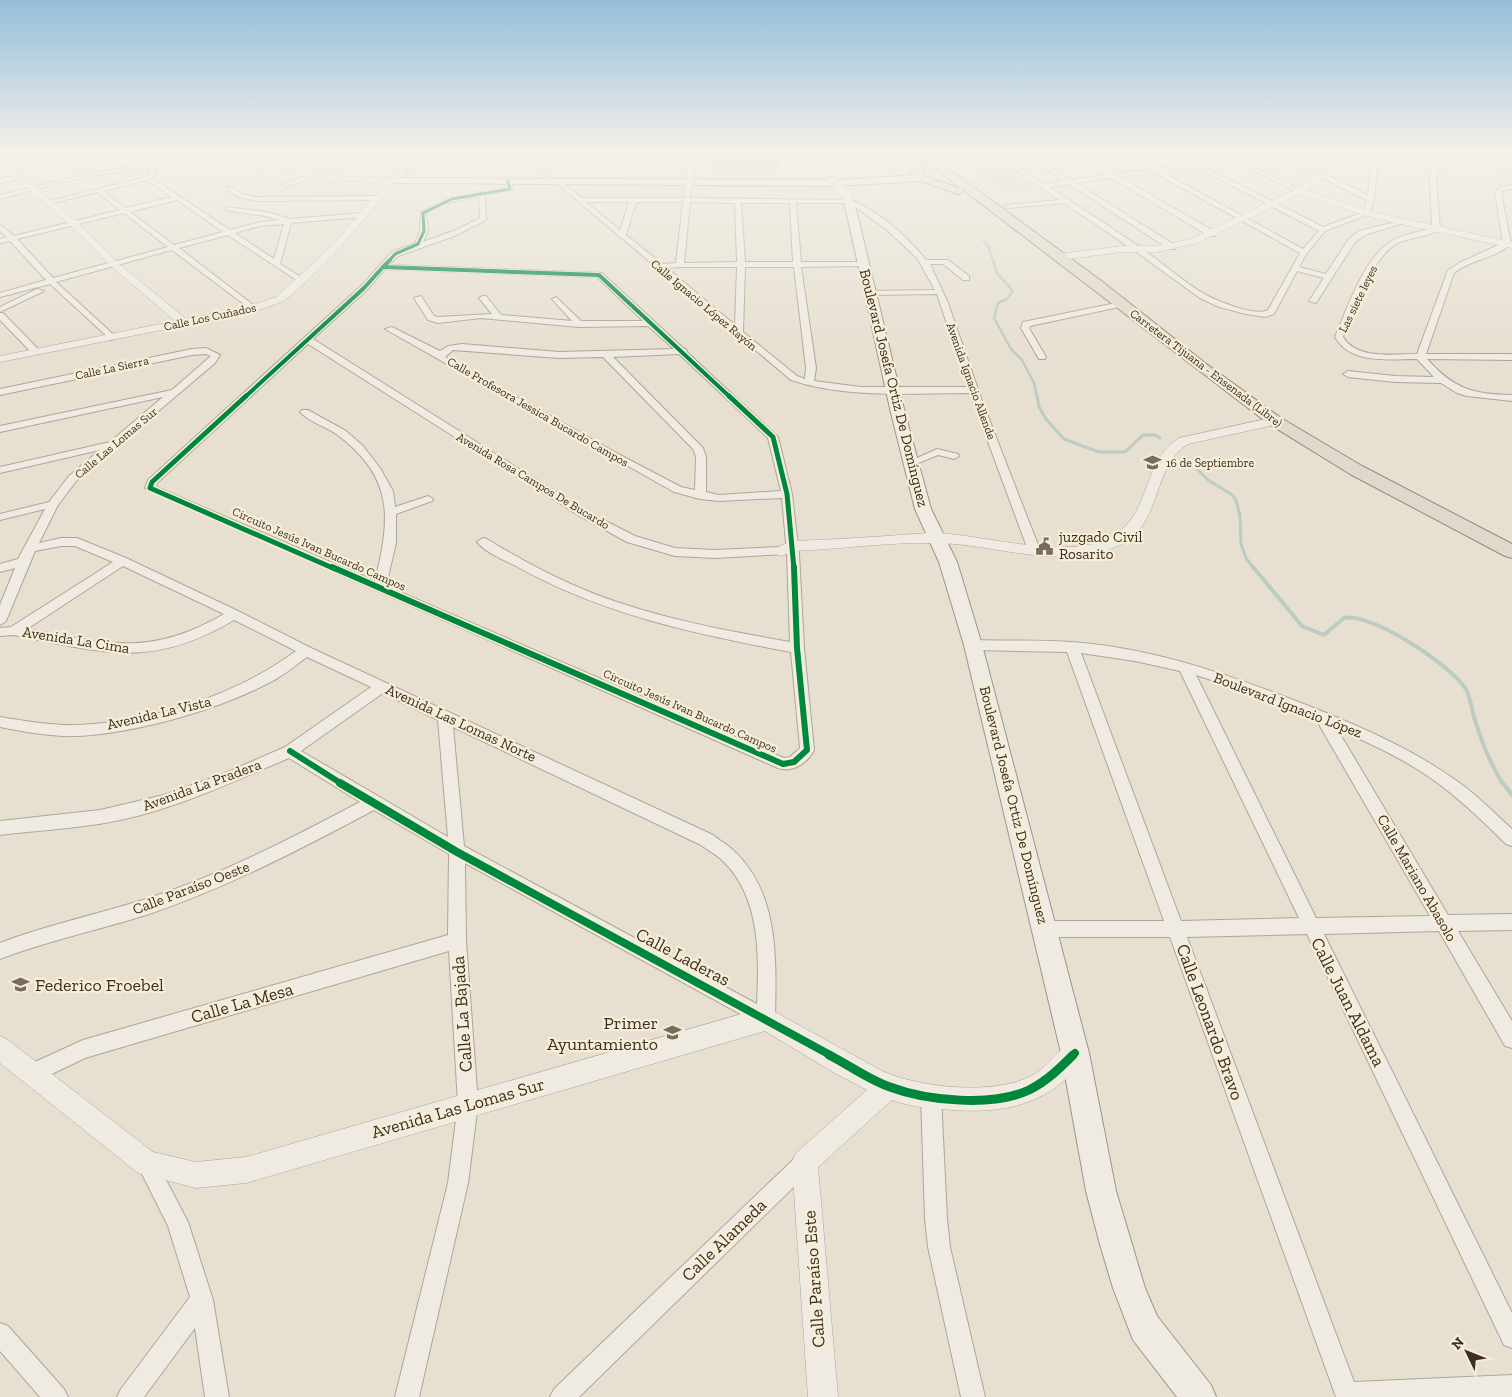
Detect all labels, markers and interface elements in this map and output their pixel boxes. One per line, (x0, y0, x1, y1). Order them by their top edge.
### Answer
street label: Calle Ignacio López Rayón (648, 257, 760, 354)
street label: Las siete leyes (1336, 263, 1380, 335)
street label: Boulevard Josefa Ortiz De Domínguez (856, 267, 932, 509)
street label: Calle Los Cuñados (163, 300, 257, 334)
street label: Carretera Tijuana - Ensenada (Libre) (1127, 306, 1285, 431)
street label: Avenida Ignacio Allende (943, 321, 999, 442)
street label: Calle La Sierra (74, 353, 150, 383)
street label: Calle Profesora Jessica Bucardo Campos (445, 354, 631, 470)
street label: Calle Las Lomas Sur (72, 404, 160, 482)
street label: Avenida Rosa Campos De Bucardo (454, 430, 612, 532)
school or university icon: 16 de Septiembre (1142, 453, 1162, 473)
place label: 16 de Septiembre (1166, 456, 1255, 470)
street label: Circuito Jesús Ivan Bucardo Campos (230, 504, 408, 594)
place label: juzgado Civil Rosarito (1058, 528, 1142, 563)
public building icon: juzgado Civil Rosarito (1035, 536, 1055, 556)
street label: Avenida La Cima (21, 623, 131, 657)
street label: Circuito Jesús Ivan Bucardo Campos (601, 666, 779, 756)
street label: Boulevard Ignacio López (1211, 668, 1365, 742)
street label: Avenida Las Lomas Norte (383, 680, 539, 766)
street label: Boulevard Josefa Ortiz De Domínguez (976, 684, 1052, 926)
street label: Avenida La Vista (105, 692, 213, 734)
street label: Avenida La Pradera (140, 755, 264, 815)
street label: Calle Mariano Abasolo (1373, 811, 1461, 945)
street label: Calle Paraíso Oeste (130, 857, 252, 919)
street label: Calle Laderas (632, 923, 734, 991)
street label: Calle Juan Aldama (1306, 934, 1390, 1070)
street label: Calle Leonardo Bravo (1172, 941, 1248, 1103)
street label: Calle La Bajada (447, 955, 477, 1073)
place label: Federico Froebel (35, 974, 164, 996)
school or university icon: Federico Froebel (11, 975, 31, 995)
street label: Calle La Mesa (188, 978, 296, 1028)
place label: Primer Ayuntamiento (547, 1012, 658, 1055)
school or university icon: Primer Ayuntamiento (662, 1023, 682, 1043)
street label: Avenida Las Lomas Sur (369, 1073, 547, 1143)
street label: Calle Alameda (677, 1194, 771, 1286)
street label: Calle Paraíso Este (798, 1210, 830, 1348)
north arrow (1442, 1327, 1492, 1377)
text: N (1448, 1334, 1468, 1353)

